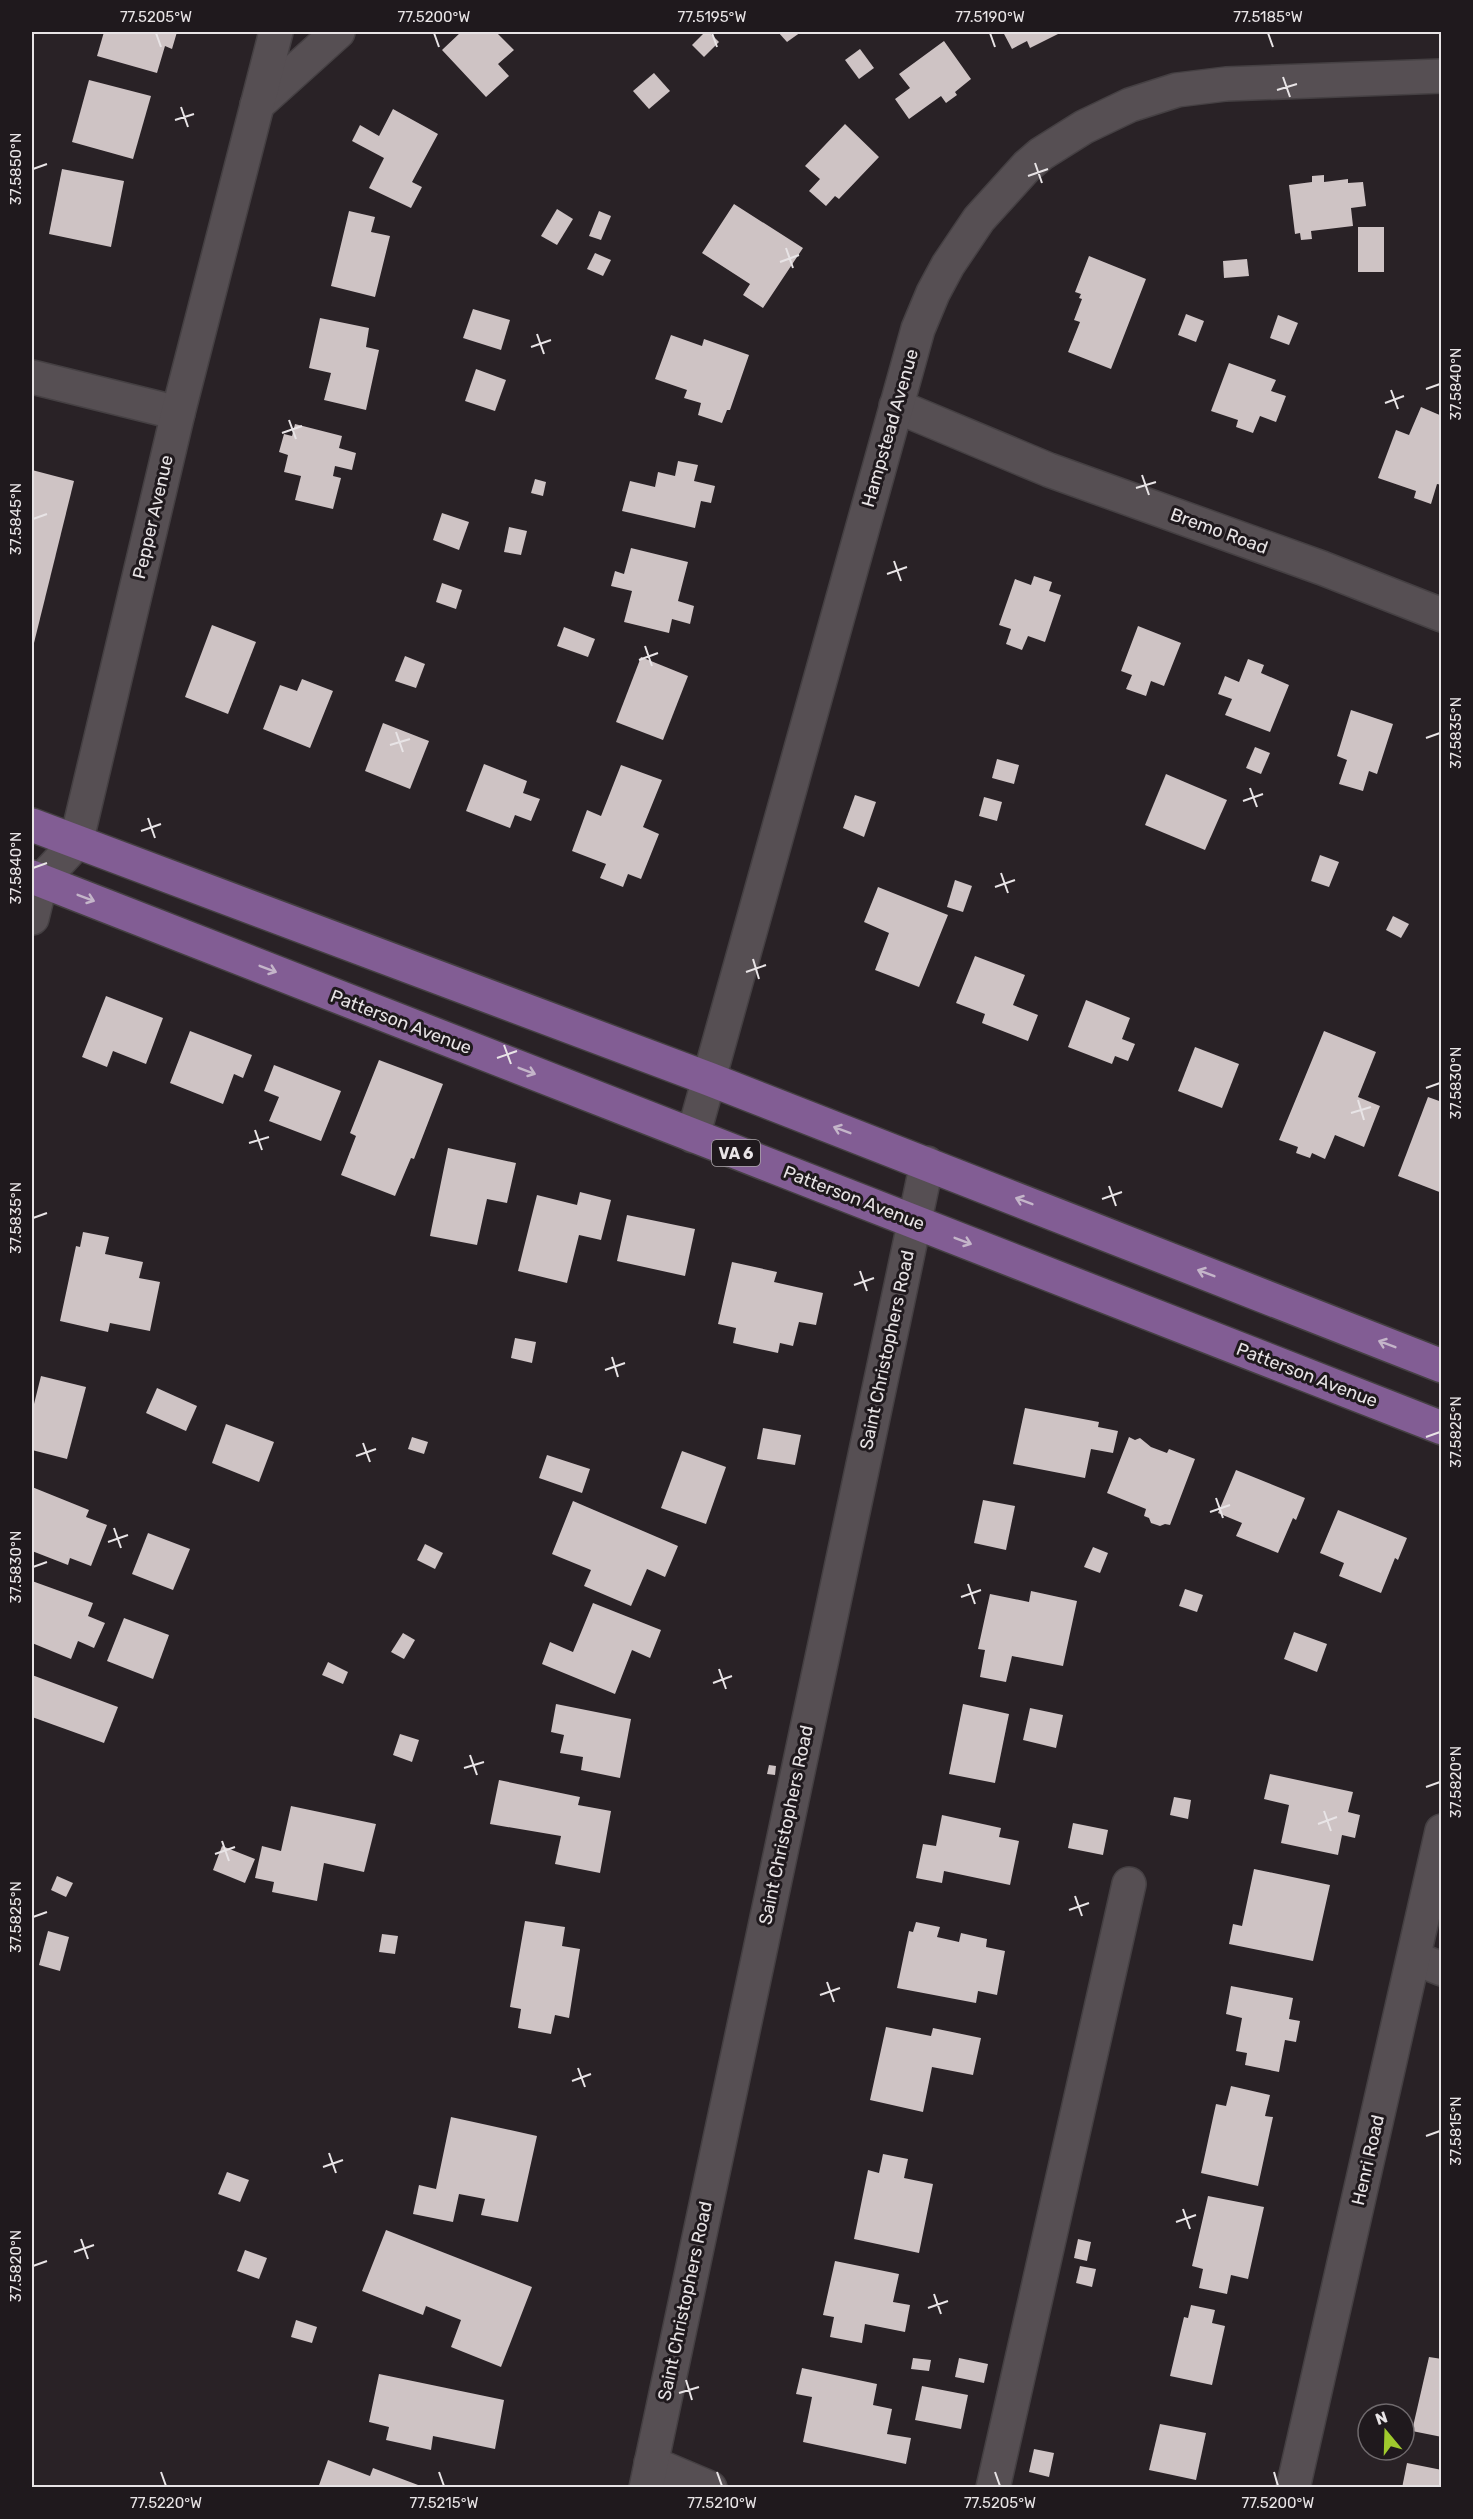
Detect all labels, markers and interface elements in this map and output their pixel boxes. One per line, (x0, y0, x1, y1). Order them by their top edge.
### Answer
text: 77.5205°W (120, 8, 192, 26)
text: 77.5200°W (398, 8, 470, 26)
text: 77.5195°W (678, 8, 746, 26)
text: 77.5190°W (955, 8, 1025, 26)
text: 77.5185°W (1233, 8, 1303, 26)
text: 37.5850°N (7, 133, 25, 205)
street label: Hampstead Avenue (857, 346, 923, 510)
text: 37.5840°N (1447, 347, 1465, 421)
street label: Pepper Avenue (128, 453, 178, 581)
text: 37.5845°N (7, 483, 25, 555)
street label: Bremo Road (1167, 503, 1271, 559)
text: 37.5835°N (1447, 697, 1465, 769)
text: 37.5840°N (7, 831, 25, 905)
one-way arrow (76, 894, 95, 905)
one-way arrow (258, 965, 276, 976)
street label: Patterson Avenue (327, 985, 475, 1059)
text: 37.5830°N (1447, 1047, 1465, 1119)
one-way arrow (518, 1066, 536, 1077)
one-way arrow (834, 1124, 852, 1135)
road number: VA 6 (712, 1140, 760, 1166)
street label: Patterson Avenue (780, 1161, 928, 1235)
text: 37.5835°N (7, 1182, 25, 1254)
one-way arrow (1015, 1195, 1034, 1206)
one-way arrow (954, 1236, 972, 1247)
street label: Saint Christophers Road (855, 1248, 919, 1452)
one-way arrow (1197, 1267, 1215, 1278)
street label: Patterson Avenue (1233, 1338, 1381, 1412)
one-way arrow (1378, 1338, 1397, 1349)
text: 37.5825°N (1447, 1396, 1465, 1468)
text: 37.5830°N (7, 1531, 25, 1603)
street label: Saint Christophers Road (754, 1723, 818, 1927)
text: 37.5820°N (1447, 1746, 1465, 1818)
text: 37.5825°N (7, 1881, 25, 1953)
text: 37.5815°N (1447, 2096, 1465, 2166)
street label: Henri Road (1347, 2113, 1389, 2207)
street label: Saint Christophers Road (653, 2199, 717, 2403)
text: 37.5820°N (7, 2230, 25, 2302)
north arrow (1356, 2402, 1416, 2462)
text: N (1373, 2407, 1390, 2429)
text: 77.5220°W (130, 2494, 202, 2512)
text: 77.5215°W (409, 2494, 479, 2512)
text: 77.5210°W (687, 2494, 757, 2512)
text: 77.5205°W (964, 2494, 1036, 2512)
text: 77.5200°W (1242, 2494, 1314, 2512)

